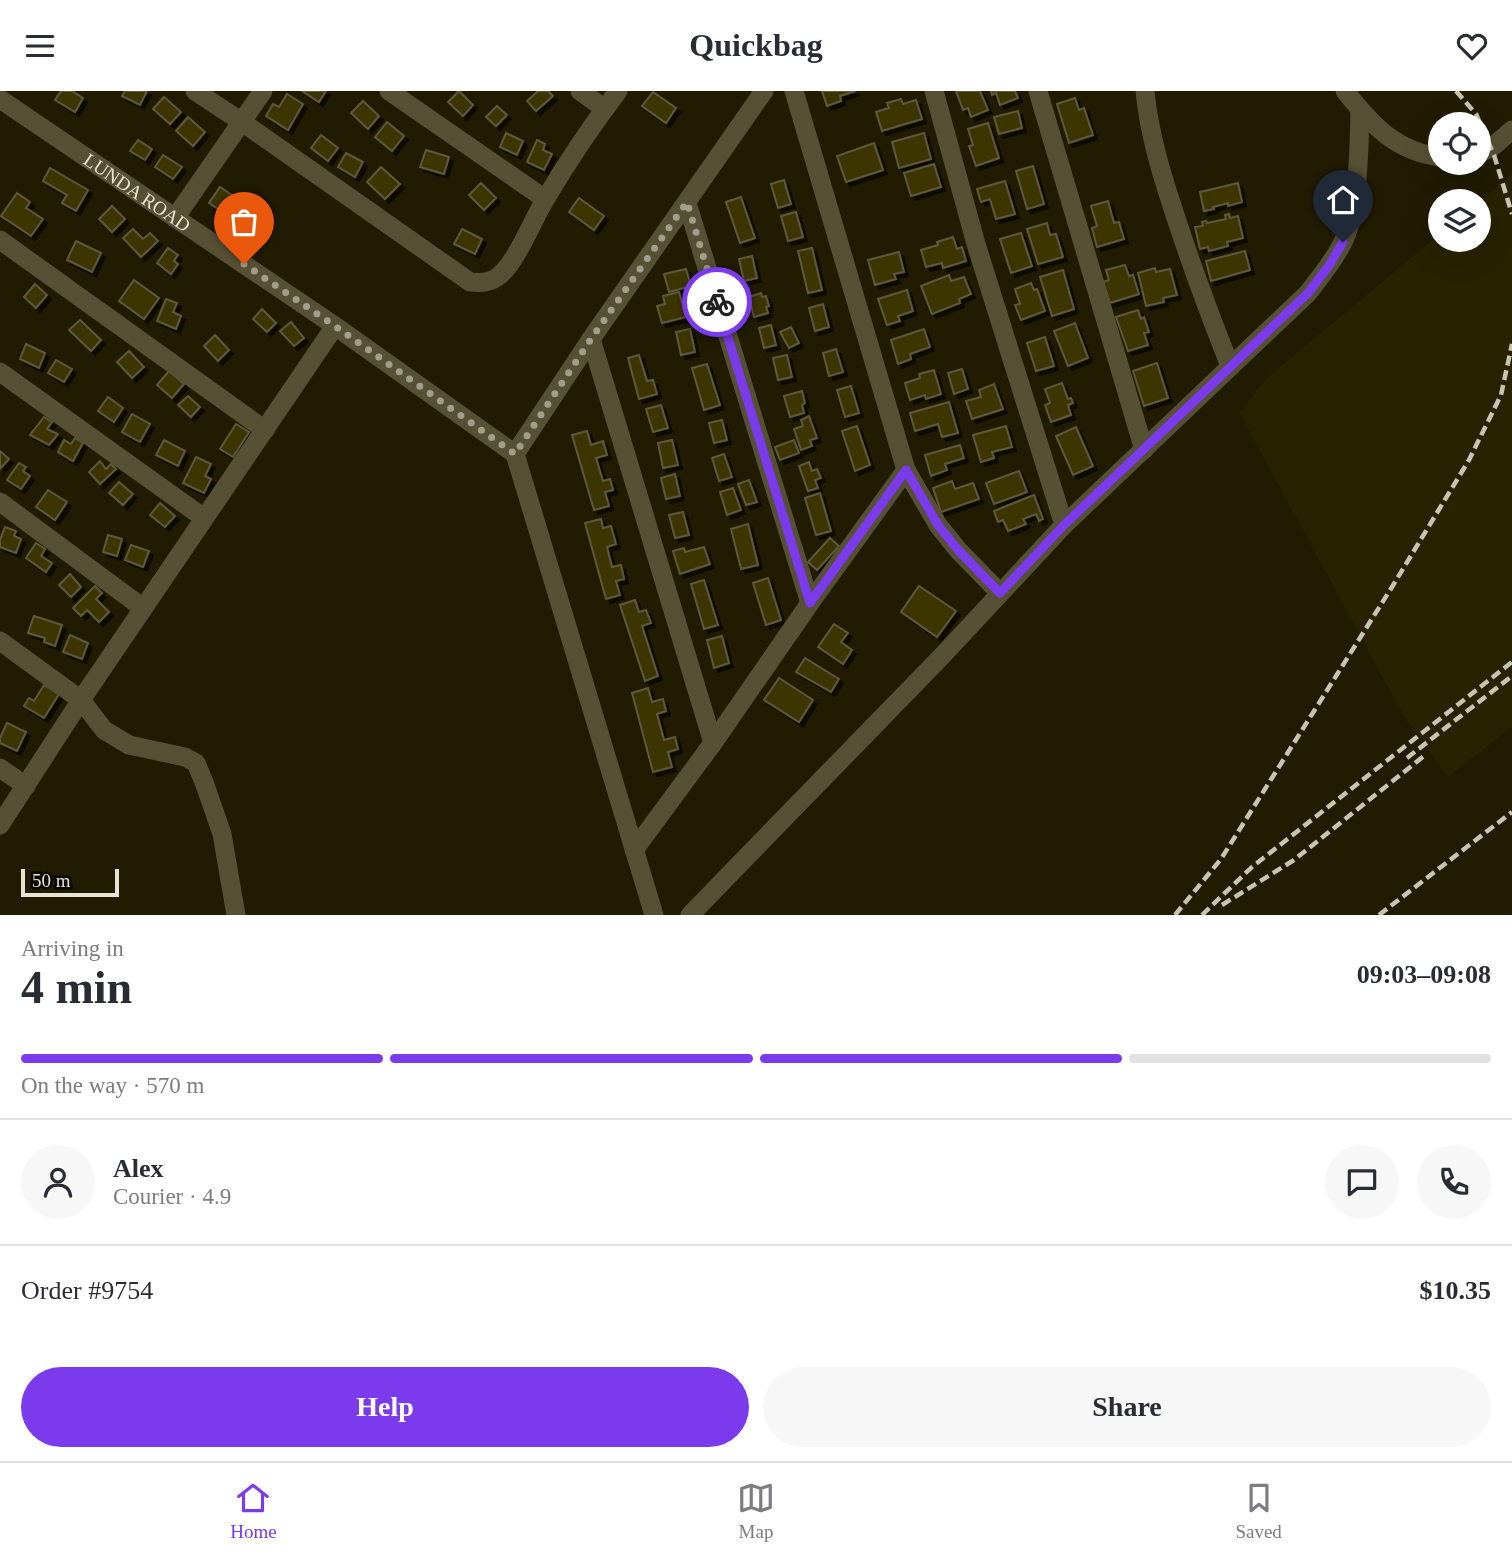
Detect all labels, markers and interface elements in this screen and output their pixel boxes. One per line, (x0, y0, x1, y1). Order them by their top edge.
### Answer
icon: menu (21, 27, 59, 65)
text: Quickbag (689, 27, 823, 63)
icon: heart (1453, 27, 1491, 65)
map controls (1428, 112, 1491, 252)
button: locate (1428, 112, 1491, 175)
street label: LUNDA ROAD (80, 149, 195, 236)
pin (1313, 170, 1373, 242)
icon: home (1324, 181, 1362, 219)
button: layers (1428, 189, 1491, 252)
pin (214, 192, 274, 264)
icon: bag (225, 203, 263, 241)
courier (682, 267, 752, 337)
icon: bike (698, 283, 736, 321)
scale bar (21, 866, 119, 898)
text: 50 m (32, 870, 71, 891)
text: Arriving in (21, 936, 124, 961)
text: 09:03–09:08 (1357, 960, 1491, 989)
text: 4 min (21, 962, 132, 1013)
text: On the way · 570 m (21, 1073, 204, 1098)
button: person (21, 1145, 95, 1219)
button: chat (1325, 1145, 1399, 1219)
button: phone (1417, 1145, 1491, 1219)
text: Alex (113, 1154, 164, 1183)
text: Courier · 4.9 (113, 1184, 231, 1209)
text: Order #9754 (21, 1276, 153, 1305)
text: $10.35 (1420, 1276, 1491, 1305)
button: Help (21, 1367, 749, 1447)
button: Share (763, 1367, 1491, 1447)
tab: Home (230, 1479, 277, 1543)
tab: Map (737, 1479, 775, 1543)
tab: Saved (1235, 1479, 1282, 1543)

